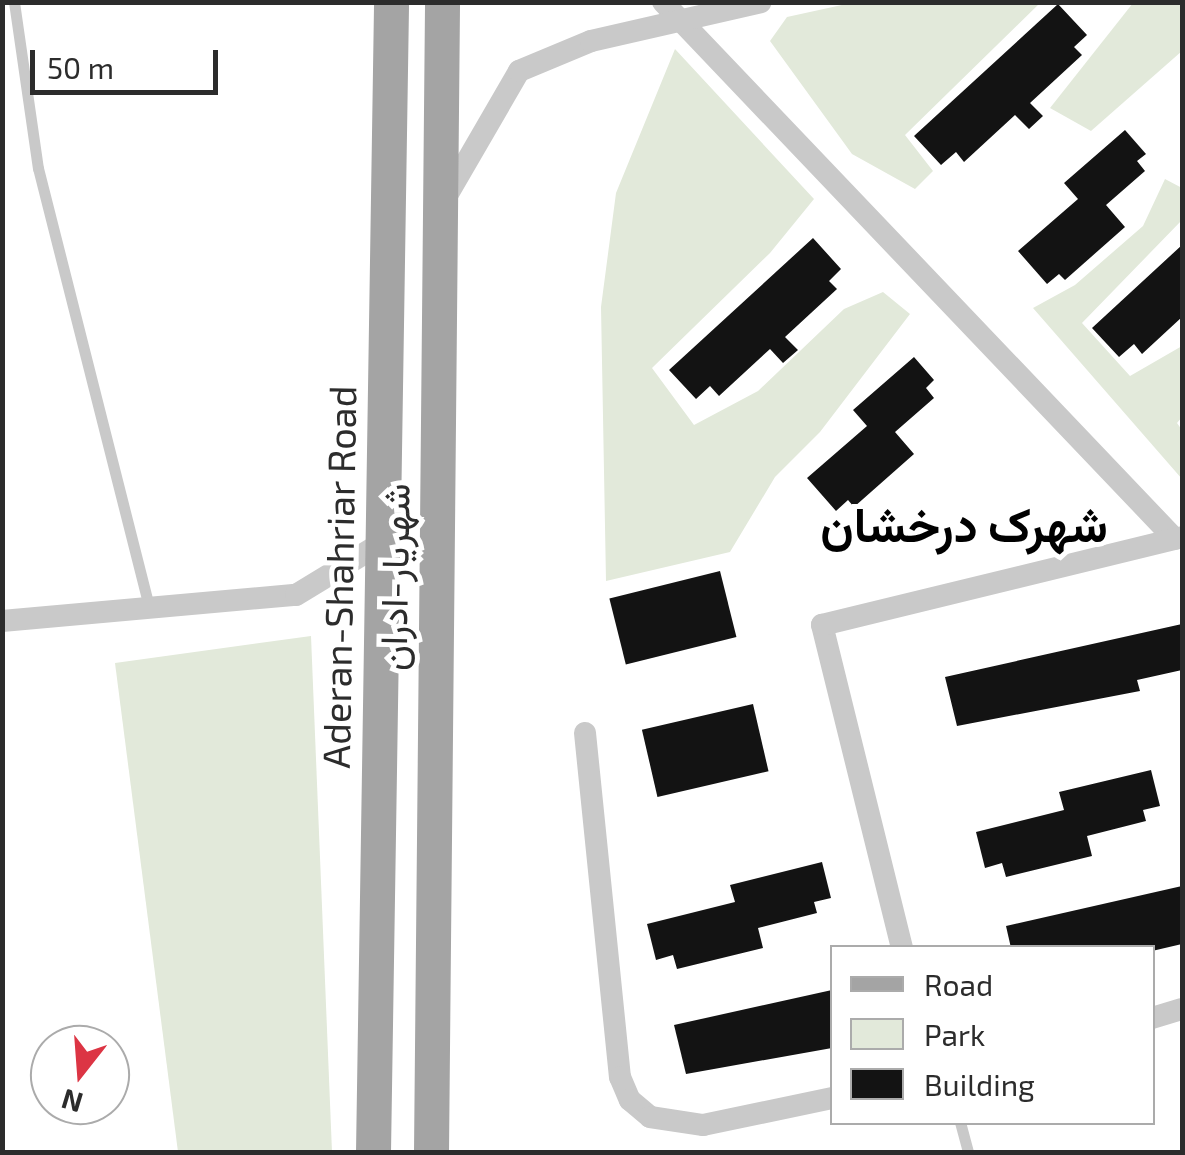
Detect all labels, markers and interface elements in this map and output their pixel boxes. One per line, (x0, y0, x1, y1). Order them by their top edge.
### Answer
scale bar (35, 30, 222, 92)
text: 50 m (47, 49, 114, 85)
street label: Aderan-Shahriar Road (313, 385, 365, 769)
street label: شهریار-ادران (370, 483, 418, 671)
district label: شهرک درخشان (820, 495, 1108, 553)
legend (830, 945, 1155, 1125)
text: Road (924, 966, 993, 1002)
text: Park (924, 1016, 985, 1052)
north arrow (30, 1025, 130, 1125)
text: Building (924, 1066, 1035, 1102)
text: N (57, 1083, 86, 1121)

